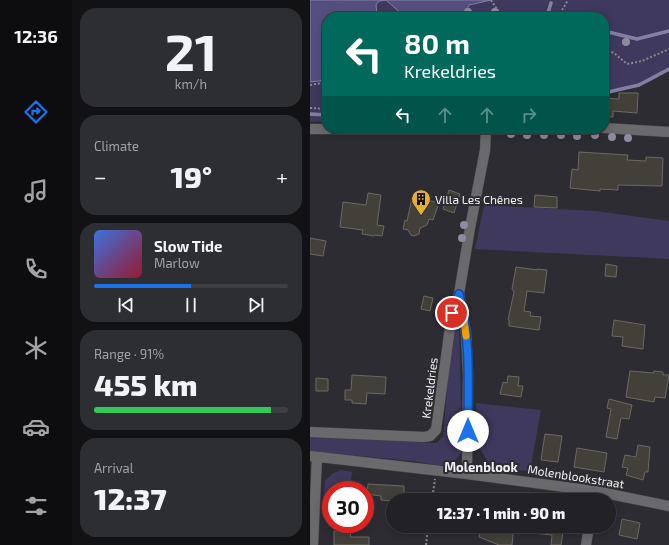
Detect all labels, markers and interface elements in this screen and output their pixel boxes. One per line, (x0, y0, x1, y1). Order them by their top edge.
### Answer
text: 21 (165, 19, 217, 81)
text: 12:36 (14, 25, 58, 47)
text: 80 m (404, 26, 470, 60)
icon: left (338, 28, 390, 80)
text: Krekeldries (404, 60, 496, 82)
text: km/h (175, 76, 207, 92)
icon: directions (22, 98, 50, 126)
icon: left (392, 104, 414, 126)
icon: ahead (434, 104, 456, 126)
icon: ahead (476, 104, 498, 126)
icon: right (518, 104, 540, 126)
text: Climate (94, 138, 139, 154)
text: 19° (171, 158, 212, 194)
text: − (94, 163, 107, 189)
text: + (276, 163, 288, 189)
icon: music (22, 177, 50, 205)
building icon: Villa Les Chênes (410, 188, 432, 216)
place label: Villa Les Chênes (435, 192, 523, 206)
text: Slow Tide (154, 237, 222, 255)
icon: phone (22, 255, 50, 283)
text: Marlow (154, 255, 200, 271)
icon: previous (115, 294, 137, 316)
icon: pause (180, 294, 202, 316)
icon: next (245, 294, 267, 316)
pin (435, 296, 469, 330)
icon: arrive (441, 302, 463, 324)
icon: climate (22, 334, 50, 362)
text: Range · 91% (94, 346, 164, 362)
street label: Krekeldries (418, 357, 440, 419)
text: 455 km (94, 366, 198, 402)
position arrow (447, 410, 489, 452)
icon: car (22, 413, 50, 441)
district label: Molenblook (444, 459, 519, 475)
text: Arrival (94, 460, 134, 476)
street label: Molenblookstraat (527, 461, 626, 491)
text: 12:37 (94, 480, 167, 516)
speed limit sign: 30 (322, 481, 374, 533)
icon: filters (22, 492, 50, 520)
text: 12:37 · 1 min · 90 m (437, 504, 565, 522)

